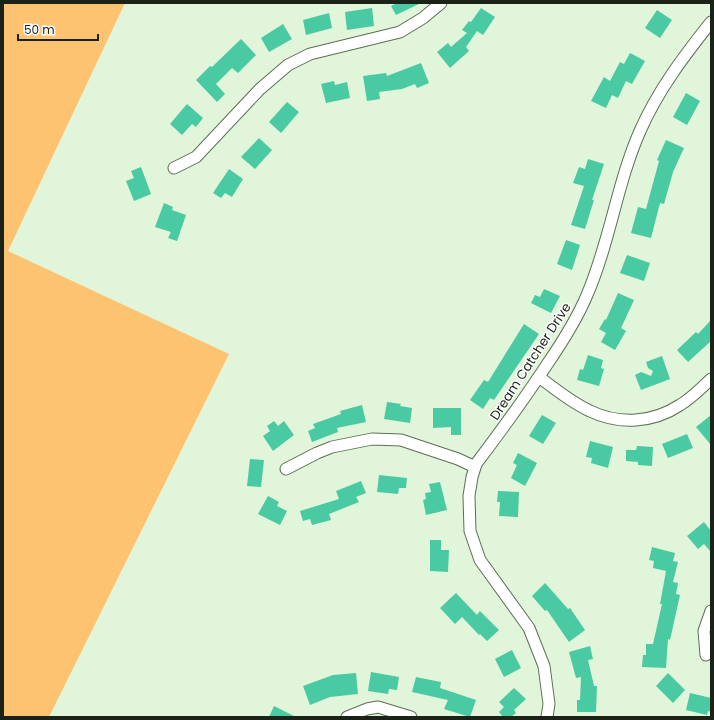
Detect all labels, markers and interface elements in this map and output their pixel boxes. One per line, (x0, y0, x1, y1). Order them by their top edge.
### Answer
scale bar (18, 16, 98, 42)
text: 50 m (24, 21, 55, 38)
street label: Dream Catcher Drive (485, 299, 576, 424)

